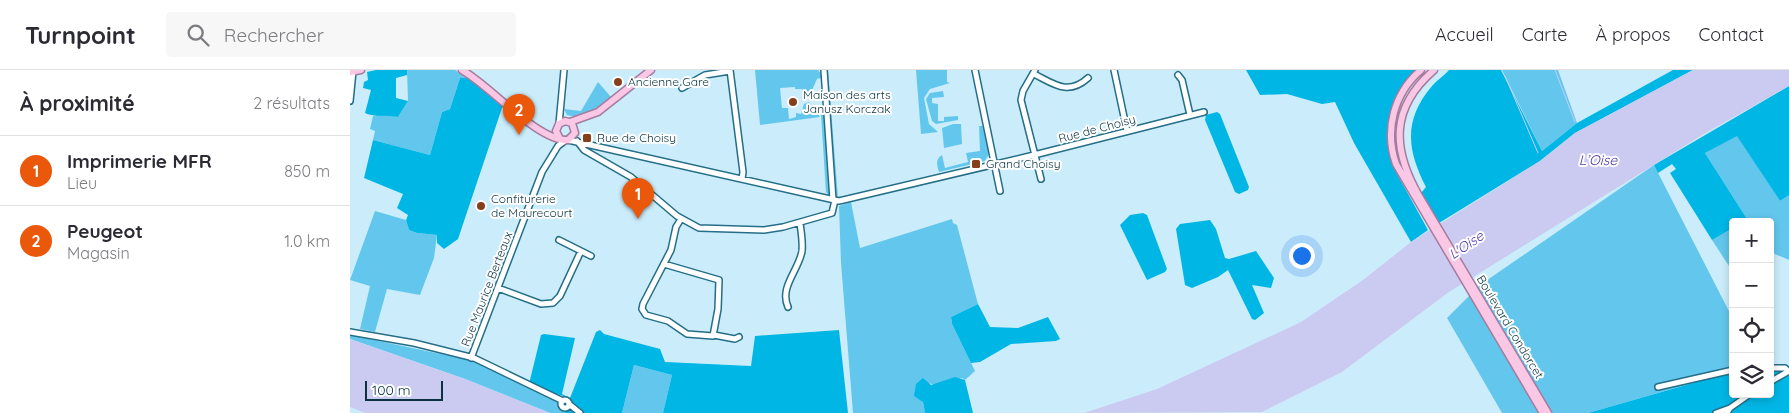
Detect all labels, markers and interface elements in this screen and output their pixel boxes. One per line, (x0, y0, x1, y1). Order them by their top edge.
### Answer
search box (166, 12, 516, 57)
text: Turnpoint (25, 20, 136, 50)
icon: search (184, 21, 212, 49)
text: Rechercher (224, 23, 324, 47)
text: Accueil (1435, 23, 1494, 46)
text: Carte (1522, 23, 1567, 46)
text: À propos (1595, 23, 1671, 46)
text: Contact (1699, 23, 1764, 46)
place label: Ancienne Gare (628, 74, 709, 89)
marker: Ancienne Gare (612, 76, 624, 88)
place label: Maison des arts Janusz Korczak (803, 87, 891, 116)
text: À proximité (20, 90, 135, 116)
text: 2 résultats (253, 93, 330, 113)
pin: 2 (503, 94, 535, 135)
marker: Maison des arts Janusz Korczak (787, 96, 799, 108)
street label: Rue de Choisy (1057, 111, 1137, 146)
place label: Rue de Choisy (597, 130, 676, 145)
marker: Rue de Choisy (581, 132, 593, 144)
text: Imprimerie MFR (67, 149, 212, 173)
water label: L’Oise (1579, 151, 1618, 169)
place label: Grand Choisy (986, 156, 1061, 171)
marker: Grand Choisy (970, 158, 982, 170)
text: 1 (33, 161, 39, 181)
text: 850 m (284, 161, 330, 181)
text: Lieu (67, 173, 97, 193)
pin: 1 (622, 178, 654, 219)
place label: Confiturerie de Maurecourt (491, 191, 572, 220)
marker: Confiturerie de Maurecourt (475, 200, 487, 212)
map controls (1729, 218, 1774, 398)
button: + (1729, 218, 1774, 263)
text: Peugeot (67, 219, 143, 243)
water label: L'Oise (1445, 226, 1488, 263)
street label: Rue Maurice Berteaux (458, 229, 515, 348)
text: 2 (31, 231, 41, 251)
text: 1.0 km (284, 231, 330, 251)
text: Magasin (67, 243, 130, 263)
your location (1289, 243, 1315, 269)
button: − (1729, 263, 1774, 308)
street label: Boulevard Condorcet (1474, 272, 1547, 381)
button: locate (1729, 308, 1774, 353)
button: layers (1729, 353, 1774, 398)
scale bar (365, 378, 442, 401)
text: 100 m (372, 381, 410, 399)

